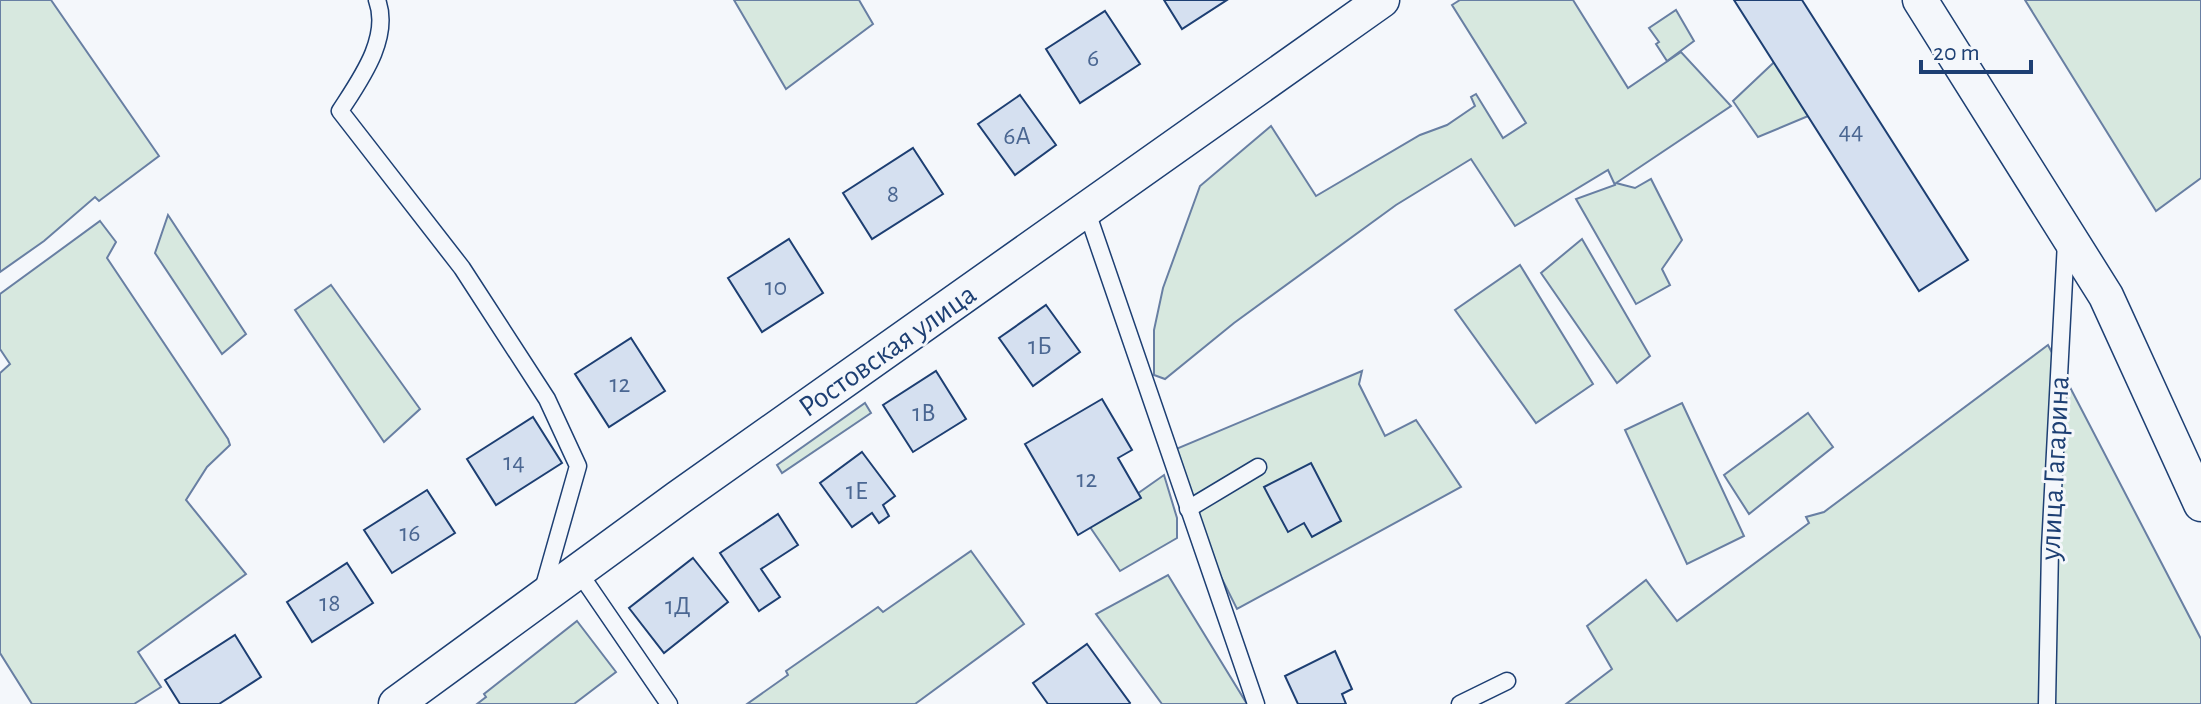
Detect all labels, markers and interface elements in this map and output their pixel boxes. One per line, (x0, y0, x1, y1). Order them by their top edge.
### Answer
scale bar (1921, 24, 2031, 74)
text: 20 m (1933, 41, 1980, 65)
house number: 6 (1087, 45, 1099, 71)
house number: 44 (1838, 118, 1864, 144)
house number: 6А (1003, 123, 1031, 149)
house number: 8 (887, 181, 899, 207)
house number: 10 (765, 274, 787, 300)
street label: Ростовская улица (793, 279, 982, 423)
house number: 1Б (1028, 333, 1052, 359)
house number: 12 (610, 371, 631, 397)
street label: улица Гагарина (2035, 375, 2075, 562)
house number: 1В (912, 400, 936, 426)
house number: 14 (503, 449, 525, 475)
house number: 12 (1077, 466, 1098, 492)
house number: 1Е (846, 478, 868, 504)
house number: 16 (399, 520, 421, 546)
house number: 18 (319, 590, 341, 616)
house number: 1Д (665, 593, 691, 619)

